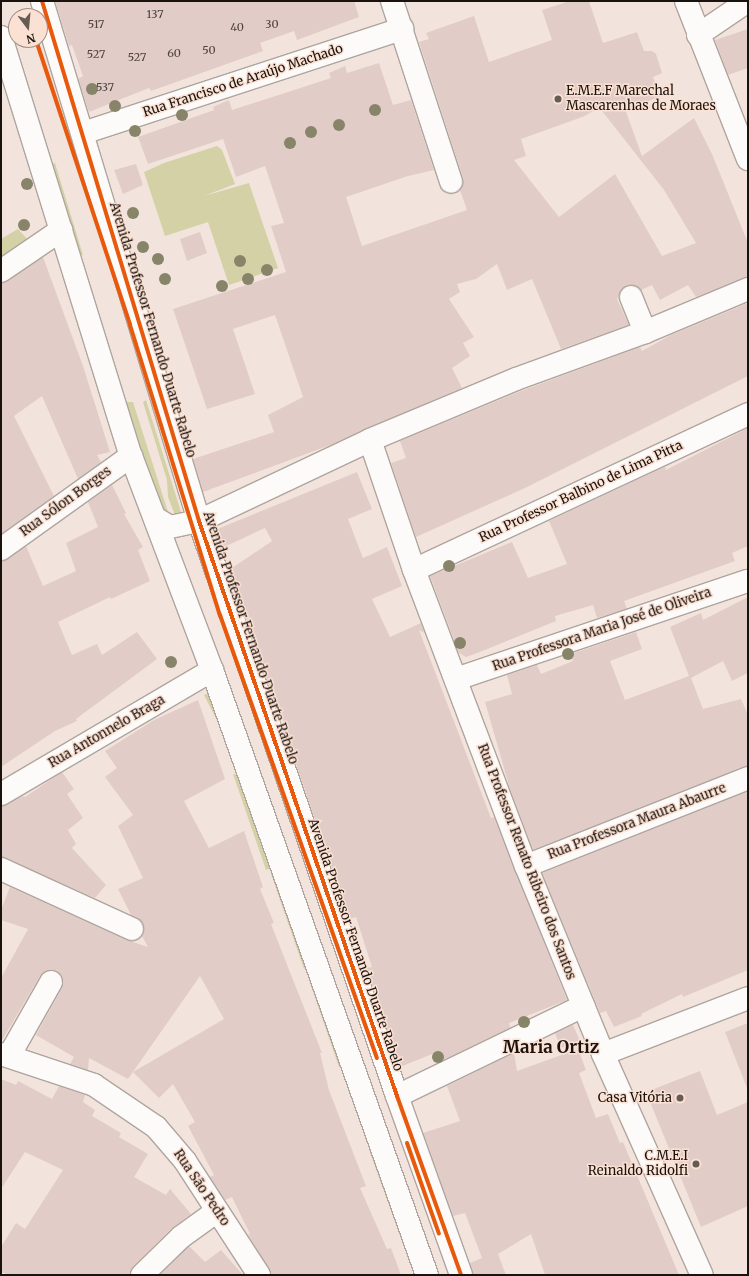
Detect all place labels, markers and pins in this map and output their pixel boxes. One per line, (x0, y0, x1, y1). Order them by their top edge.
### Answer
place label: E.M.E.F Marechal Mascarenhas de Moraes (566, 84, 716, 115)
marker: E.M.E.F Marechal Mascarenhas de Moraes (553, 94, 563, 104)
place label: Casa Vitória (598, 1090, 672, 1106)
marker: Casa Vitória (675, 1093, 685, 1103)
place label: C.M.E.I Reinaldo Ridolfi (588, 1149, 688, 1180)
marker: C.M.E.I Reinaldo Ridolfi (691, 1159, 701, 1169)

